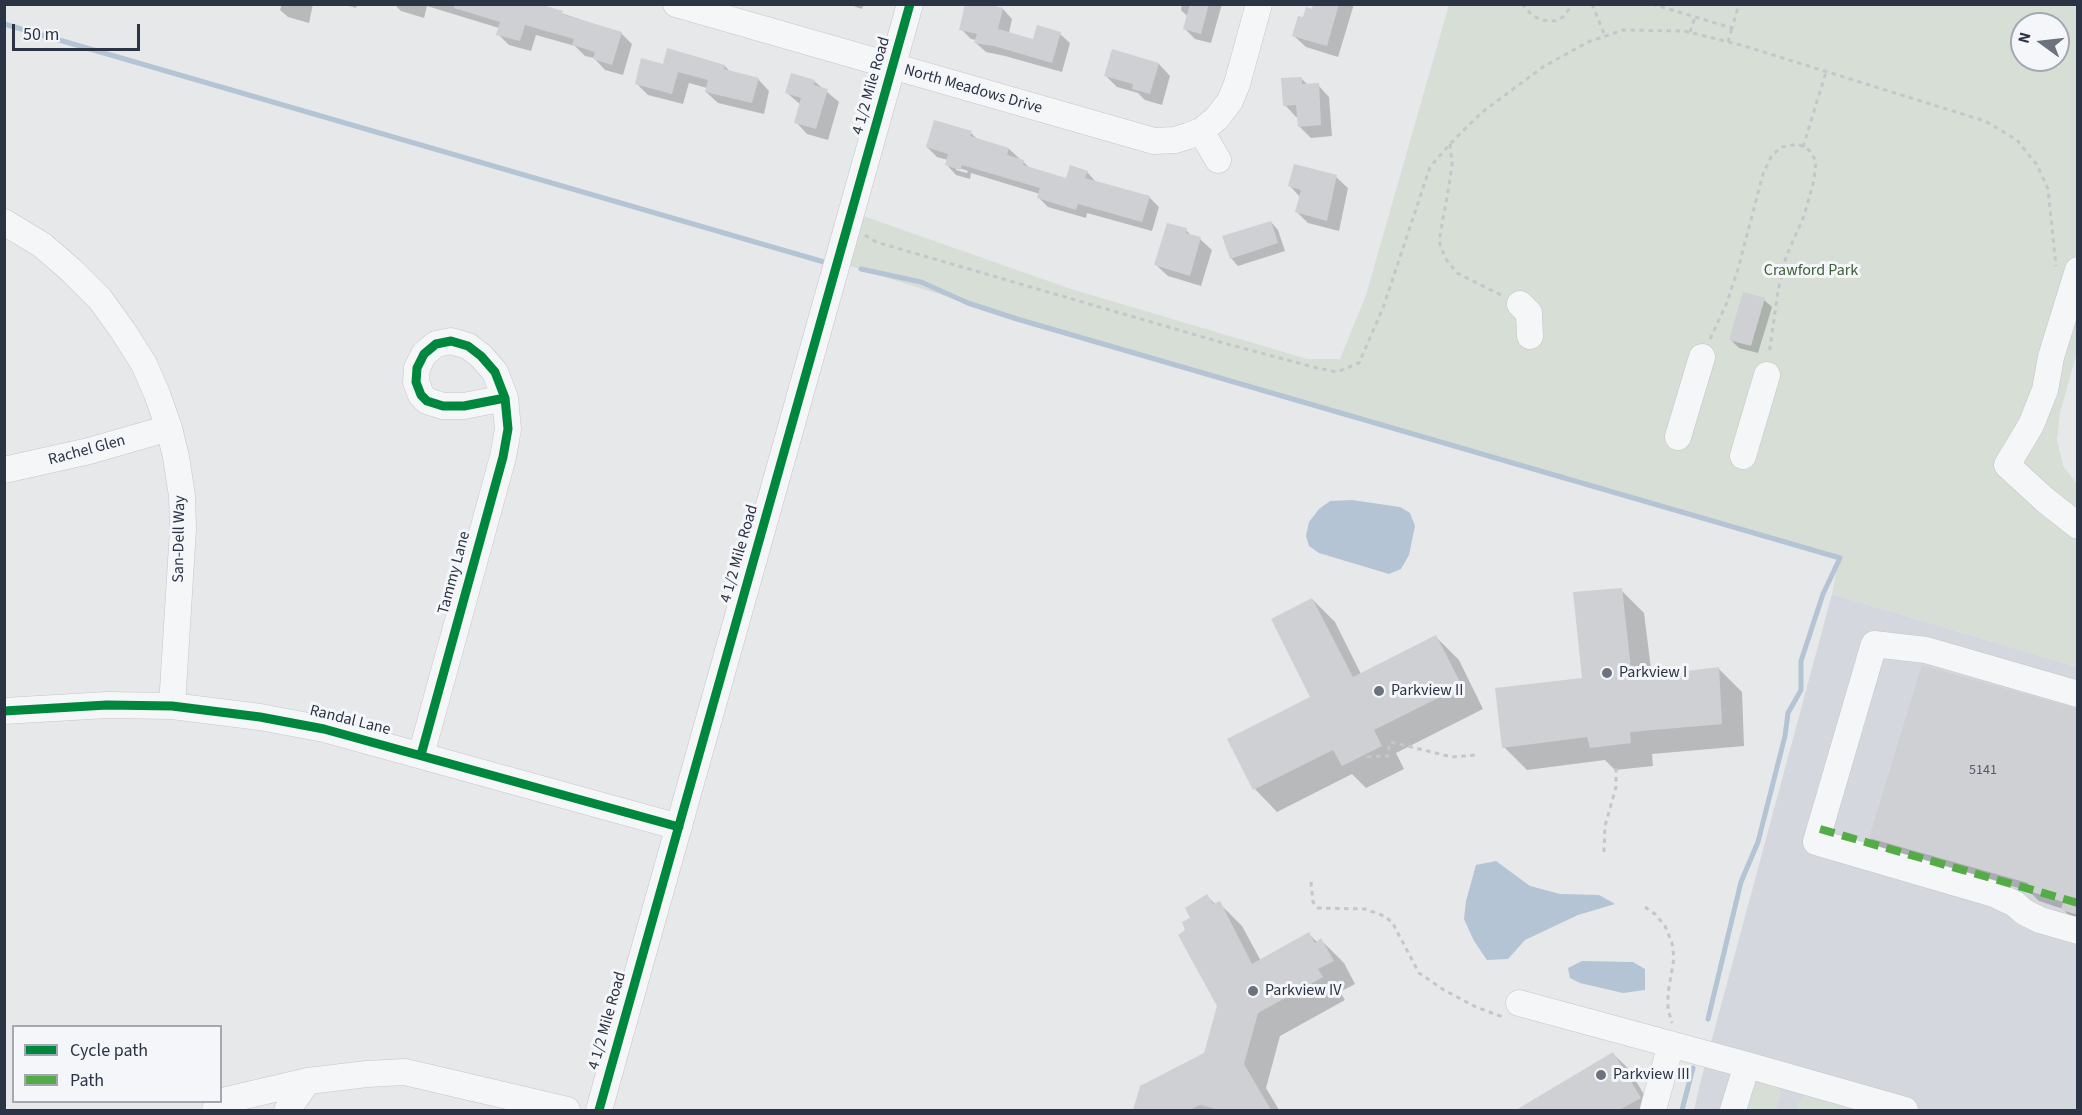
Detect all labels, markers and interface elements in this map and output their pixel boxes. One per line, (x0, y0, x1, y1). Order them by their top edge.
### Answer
scale bar (15, 12, 142, 50)
north arrow (2010, 12, 2070, 72)
text: 50 m (23, 22, 59, 47)
text: N (2013, 30, 2037, 46)
street label: 4 1/2 Mile Road (849, 35, 895, 137)
street label: North Meadows Drive (902, 61, 1044, 119)
park label: Crawford Park (1764, 261, 1858, 281)
street label: Rachel Glen (46, 432, 128, 470)
street label: San-Dell Way (170, 495, 190, 583)
street label: 4 1/2 Mile Road (717, 503, 763, 605)
street label: Tammy Lane (435, 529, 475, 617)
place label: Parkview I (1619, 663, 1687, 683)
marker: Parkview I (1600, 666, 1614, 680)
place label: Parkview II (1391, 681, 1463, 701)
marker: Parkview II (1372, 684, 1386, 698)
street label: Randal Lane (308, 702, 392, 740)
house number: 5141 (1969, 763, 1997, 779)
street label: 4 1/2 Mile Road (585, 970, 631, 1072)
place label: Parkview IV (1265, 981, 1341, 1001)
marker: Parkview IV (1246, 984, 1260, 998)
legend (12, 1025, 222, 1103)
text: Cycle path (70, 1038, 148, 1063)
place label: Parkview III (1613, 1065, 1690, 1085)
text: Path (70, 1068, 104, 1093)
marker: Parkview III (1594, 1068, 1608, 1082)

